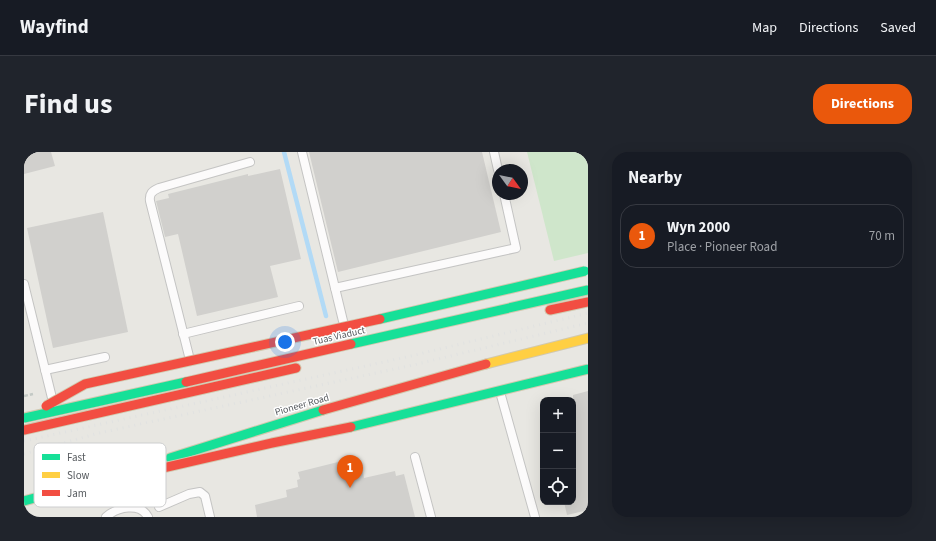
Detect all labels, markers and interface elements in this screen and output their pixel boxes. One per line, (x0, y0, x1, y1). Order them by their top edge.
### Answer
text: Wayfind (20, 14, 89, 41)
text: Map (752, 18, 777, 38)
text: Directions (799, 18, 858, 38)
text: Saved (880, 18, 916, 38)
text: Find us (24, 84, 112, 124)
button: Directions (813, 84, 912, 124)
north arrow (492, 164, 528, 200)
text: Nearby (628, 166, 682, 190)
text: Wyn 2000 (667, 217, 730, 238)
text: 1 (639, 227, 645, 245)
text: 70 m (869, 227, 895, 245)
text: Place · Pioneer Road (667, 238, 777, 256)
street label: Tuas Viaduct (312, 323, 367, 349)
your location (275, 332, 295, 352)
street label: Pioneer Road (273, 391, 331, 419)
map controls (540, 397, 576, 505)
button: + (540, 397, 576, 433)
button: − (540, 433, 576, 469)
legend (34, 443, 166, 507)
text: Fast (67, 450, 86, 465)
pin: 1 (337, 455, 363, 488)
text: Slow (67, 468, 90, 483)
button: locate (540, 469, 576, 505)
text: Jam (67, 486, 87, 501)

